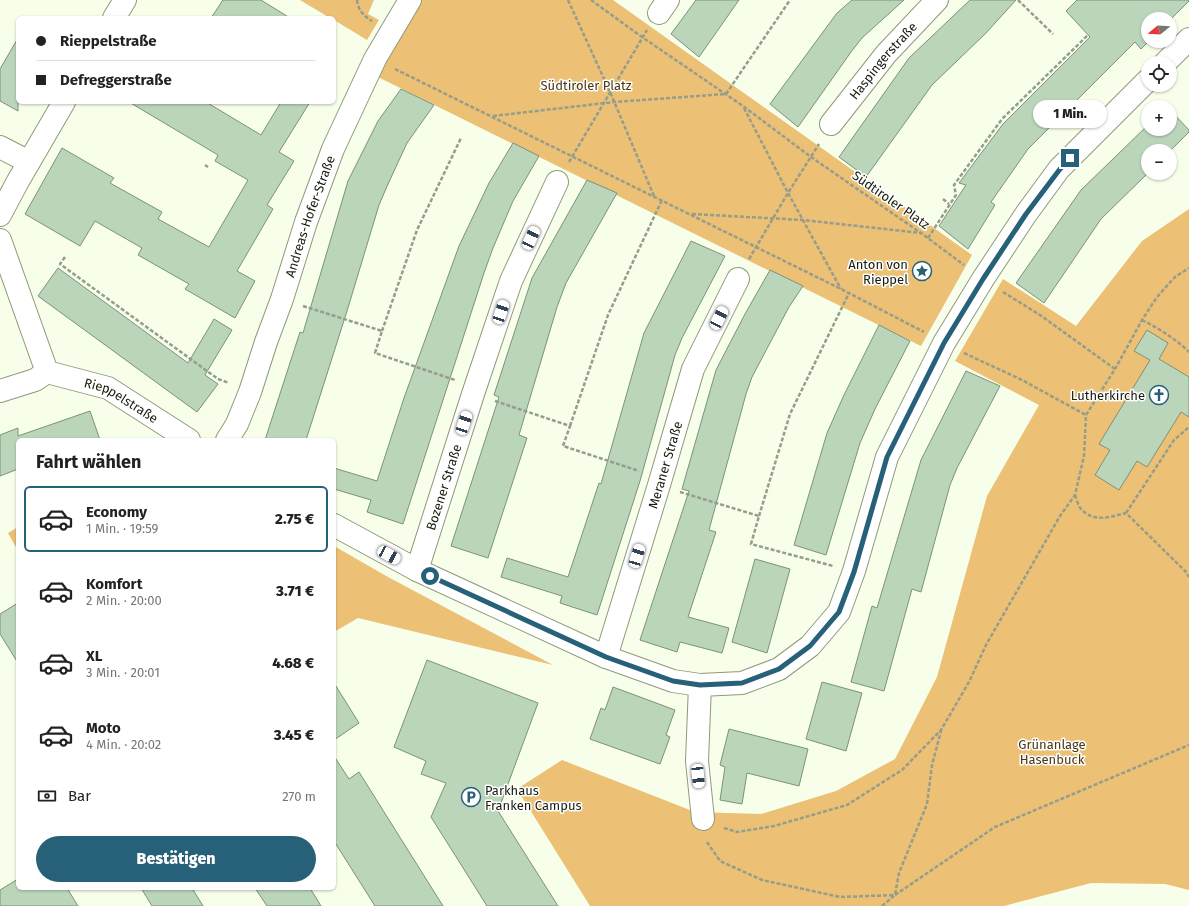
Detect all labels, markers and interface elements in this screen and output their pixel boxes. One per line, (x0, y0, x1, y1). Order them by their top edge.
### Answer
north arrow (1141, 12, 1177, 48)
map controls (1141, 12, 1177, 180)
street label: Haspingerstraße (846, 19, 920, 102)
text: Rieppelstraße (60, 32, 157, 50)
button: locate (1141, 56, 1177, 92)
text: Defreggerstraße (60, 71, 172, 89)
park label: Südtiroler Platz (541, 78, 632, 93)
callout: 1 Min. (1033, 100, 1107, 128)
button: + (1141, 100, 1177, 136)
text: 1 Min. (1053, 106, 1087, 121)
button: − (1141, 144, 1177, 180)
route end (1061, 149, 1079, 167)
street label: Andreas-Hofer-Straße (282, 153, 338, 279)
street label: Südtiroler Platz (849, 168, 933, 232)
car (520, 225, 542, 251)
place label: Anton von Rieppel (848, 257, 908, 287)
place icon: Anton von Rieppel (911, 260, 933, 282)
car (492, 299, 510, 325)
car (708, 305, 730, 331)
street label: Rieppelstraße (83, 375, 161, 426)
church icon: Lutherkirche (1148, 384, 1170, 406)
place label: Lutherkirche (1071, 388, 1145, 403)
car (455, 410, 473, 436)
street label: Meraner Straße (645, 419, 685, 510)
street label: Bozener Straße (423, 442, 464, 532)
text: Fahrt wählen (36, 451, 141, 473)
icon: car (38, 501, 74, 537)
text: Economy (86, 503, 147, 521)
text: 2.75 € (275, 510, 314, 528)
text: 1 Min. · 19:59 (86, 521, 158, 536)
car (628, 543, 646, 569)
car (376, 544, 402, 566)
route start (421, 567, 439, 585)
icon: car (38, 573, 74, 609)
text: Komfort (86, 575, 142, 593)
text: 3.71 € (276, 582, 314, 600)
text: 2 Min. · 20:00 (86, 593, 162, 608)
icon: car (38, 645, 74, 681)
text: XL (86, 647, 102, 665)
text: 4.68 € (272, 654, 314, 672)
text: 3 Min. · 20:01 (86, 665, 160, 680)
icon: car (38, 717, 74, 753)
text: Moto (86, 719, 121, 737)
text: 3.45 € (274, 726, 314, 744)
text: 4 Min. · 20:02 (86, 737, 161, 752)
park label: Grünanlage Hasenbuck (1018, 737, 1086, 767)
car (691, 763, 705, 789)
place label: Parkhaus Franken Campus (485, 783, 582, 813)
icon: cash (36, 785, 58, 807)
parking icon: Parkhaus Franken Campus (460, 786, 482, 808)
text: Bar (68, 787, 91, 805)
text: 270 m (282, 789, 316, 804)
button: Bestätigen (36, 836, 316, 882)

